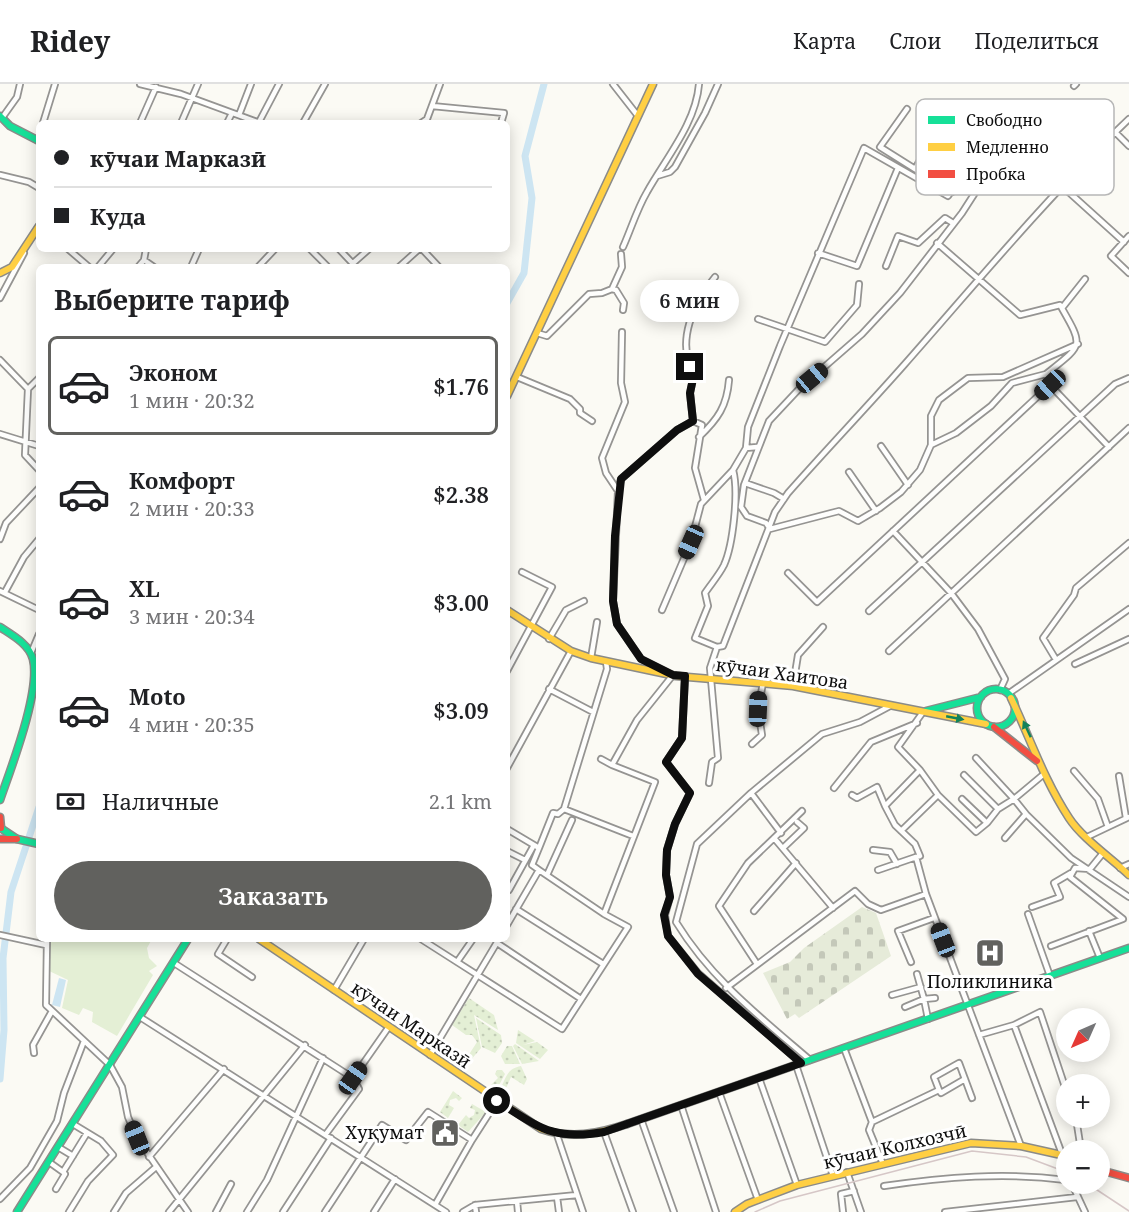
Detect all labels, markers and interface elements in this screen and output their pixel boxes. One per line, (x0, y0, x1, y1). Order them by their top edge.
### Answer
text: Ridey (30, 22, 110, 60)
text: Карта (793, 27, 856, 55)
text: Слои (889, 27, 941, 55)
text: Поделиться (974, 27, 1099, 55)
legend (916, 99, 1114, 195)
text: Свободно (966, 109, 1042, 131)
text: Медленно (966, 136, 1049, 158)
text: кӯчаи Марказӣ (90, 143, 266, 173)
text: Пробка (966, 163, 1026, 185)
text: Куда (90, 201, 146, 231)
callout: 6 мин (640, 280, 740, 322)
text: Выберите тариф (54, 281, 290, 318)
text: 6 мин (659, 287, 720, 314)
route end (676, 353, 703, 380)
text: Эконом (129, 357, 217, 387)
icon: car (57, 359, 111, 413)
car (792, 360, 832, 396)
car (1031, 366, 1069, 404)
text: $1.76 (433, 371, 489, 401)
text: 1 мин · 20:32 (129, 387, 255, 414)
text: Комфорт (129, 465, 235, 495)
icon: car (57, 467, 111, 521)
text: $2.38 (433, 479, 489, 509)
text: 2 мин · 20:33 (129, 495, 255, 522)
car (675, 522, 707, 562)
text: XL (129, 573, 160, 603)
icon: car (57, 575, 111, 629)
text: $3.00 (433, 587, 489, 617)
text: 3 мин · 20:34 (129, 603, 255, 630)
street label: кӯчаи Хаитова (714, 652, 850, 694)
text: Moto (129, 681, 186, 711)
icon: car (57, 683, 111, 737)
car (748, 691, 768, 727)
text: $3.09 (433, 695, 489, 725)
text: 4 мин · 20:35 (129, 711, 255, 738)
one-way arrow (945, 714, 964, 723)
one-way arrow (1021, 720, 1031, 738)
icon: cash (54, 785, 87, 818)
text: Наличные (102, 786, 219, 816)
text: 2.1 km (429, 788, 492, 815)
button: Заказать (54, 861, 492, 930)
car (928, 920, 958, 960)
hospital icon: Поликлиника (974, 937, 1006, 969)
place label: Поликлиника (927, 969, 1053, 993)
street label: кӯчаи Марказӣ (347, 975, 476, 1073)
north arrow (1056, 1008, 1110, 1062)
map controls (1056, 1008, 1110, 1194)
car (335, 1058, 371, 1098)
button: + (1056, 1074, 1110, 1128)
route start (483, 1087, 510, 1114)
public building icon: Хуқумат (429, 1117, 461, 1149)
car (122, 1118, 152, 1158)
street label: кӯчаи Колхозчӣ (821, 1118, 969, 1174)
place label: Хуқумат (345, 1120, 424, 1144)
button: − (1056, 1140, 1110, 1194)

